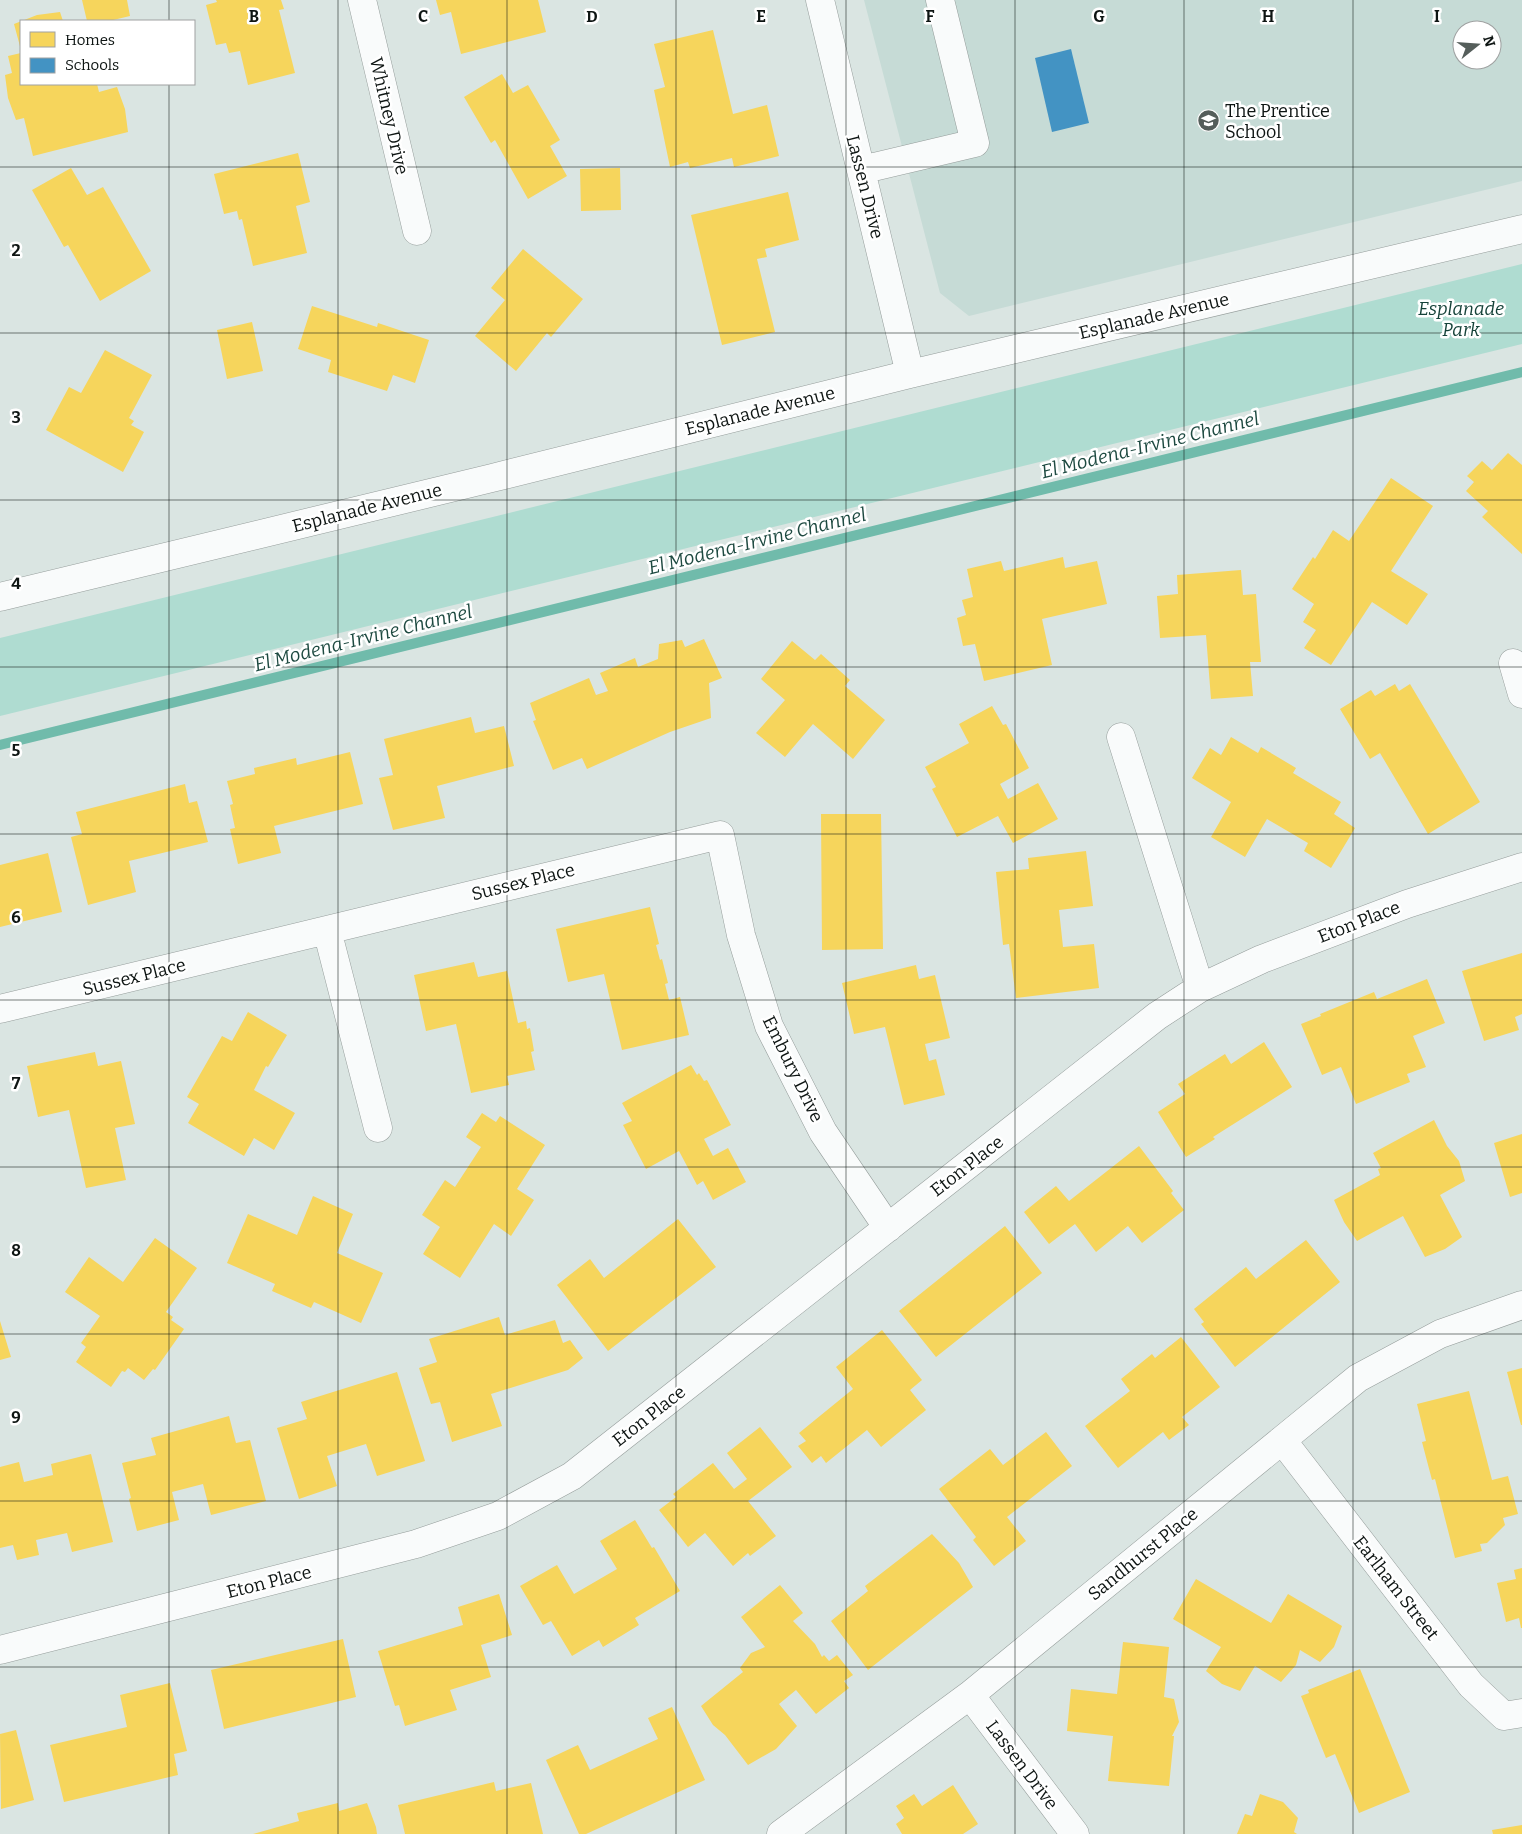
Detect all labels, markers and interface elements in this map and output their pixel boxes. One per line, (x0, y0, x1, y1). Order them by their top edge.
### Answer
text: B (249, 7, 259, 26)
text: C (418, 7, 428, 26)
text: D (586, 7, 598, 26)
text: E (756, 7, 766, 26)
text: F (926, 7, 935, 26)
text: G (1093, 7, 1105, 26)
text: H (1262, 7, 1275, 26)
text: I (1434, 7, 1440, 26)
legend (20, 20, 195, 85)
north arrow (1452, 20, 1502, 70)
text: Homes (65, 31, 115, 49)
text: N (1479, 34, 1499, 49)
street label: Whitney Drive (365, 55, 413, 177)
text: Schools (65, 56, 119, 74)
place label: The Prentice School (1225, 100, 1330, 143)
school or university icon: The Prentice School (1197, 109, 1221, 133)
street label: Lassen Drive (842, 133, 888, 241)
text: 2 (11, 241, 21, 260)
street label: Esplanade Avenue (1077, 288, 1231, 344)
park label: Esplanade Park (1418, 298, 1504, 341)
street label: Esplanade Avenue (683, 382, 837, 440)
water label: El Modena-Irvine Channel (1039, 407, 1261, 483)
text: 3 (11, 408, 21, 427)
street label: Esplanade Avenue (290, 479, 444, 537)
water label: El Modena-Irvine Channel (646, 503, 868, 579)
text: 4 (11, 574, 21, 593)
water label: El Modena-Irvine Channel (252, 600, 474, 676)
text: 5 (12, 741, 21, 760)
street label: Sussex Place (469, 859, 577, 905)
street label: Eton Place (1315, 896, 1403, 948)
text: 6 (11, 908, 21, 927)
street label: Sussex Place (80, 954, 188, 1000)
street label: Embury Drive (758, 1012, 828, 1126)
text: 7 (12, 1074, 21, 1093)
street label: Eton Place (926, 1131, 1008, 1201)
text: 8 (11, 1241, 21, 1260)
street label: Eton Place (608, 1381, 690, 1451)
text: 9 (11, 1408, 21, 1427)
street label: Sandhurst Place (1084, 1503, 1202, 1605)
street label: Earlham Street (1349, 1532, 1444, 1645)
street label: Eton Place (224, 1561, 314, 1603)
street label: Lassen Drive (981, 1716, 1063, 1814)

